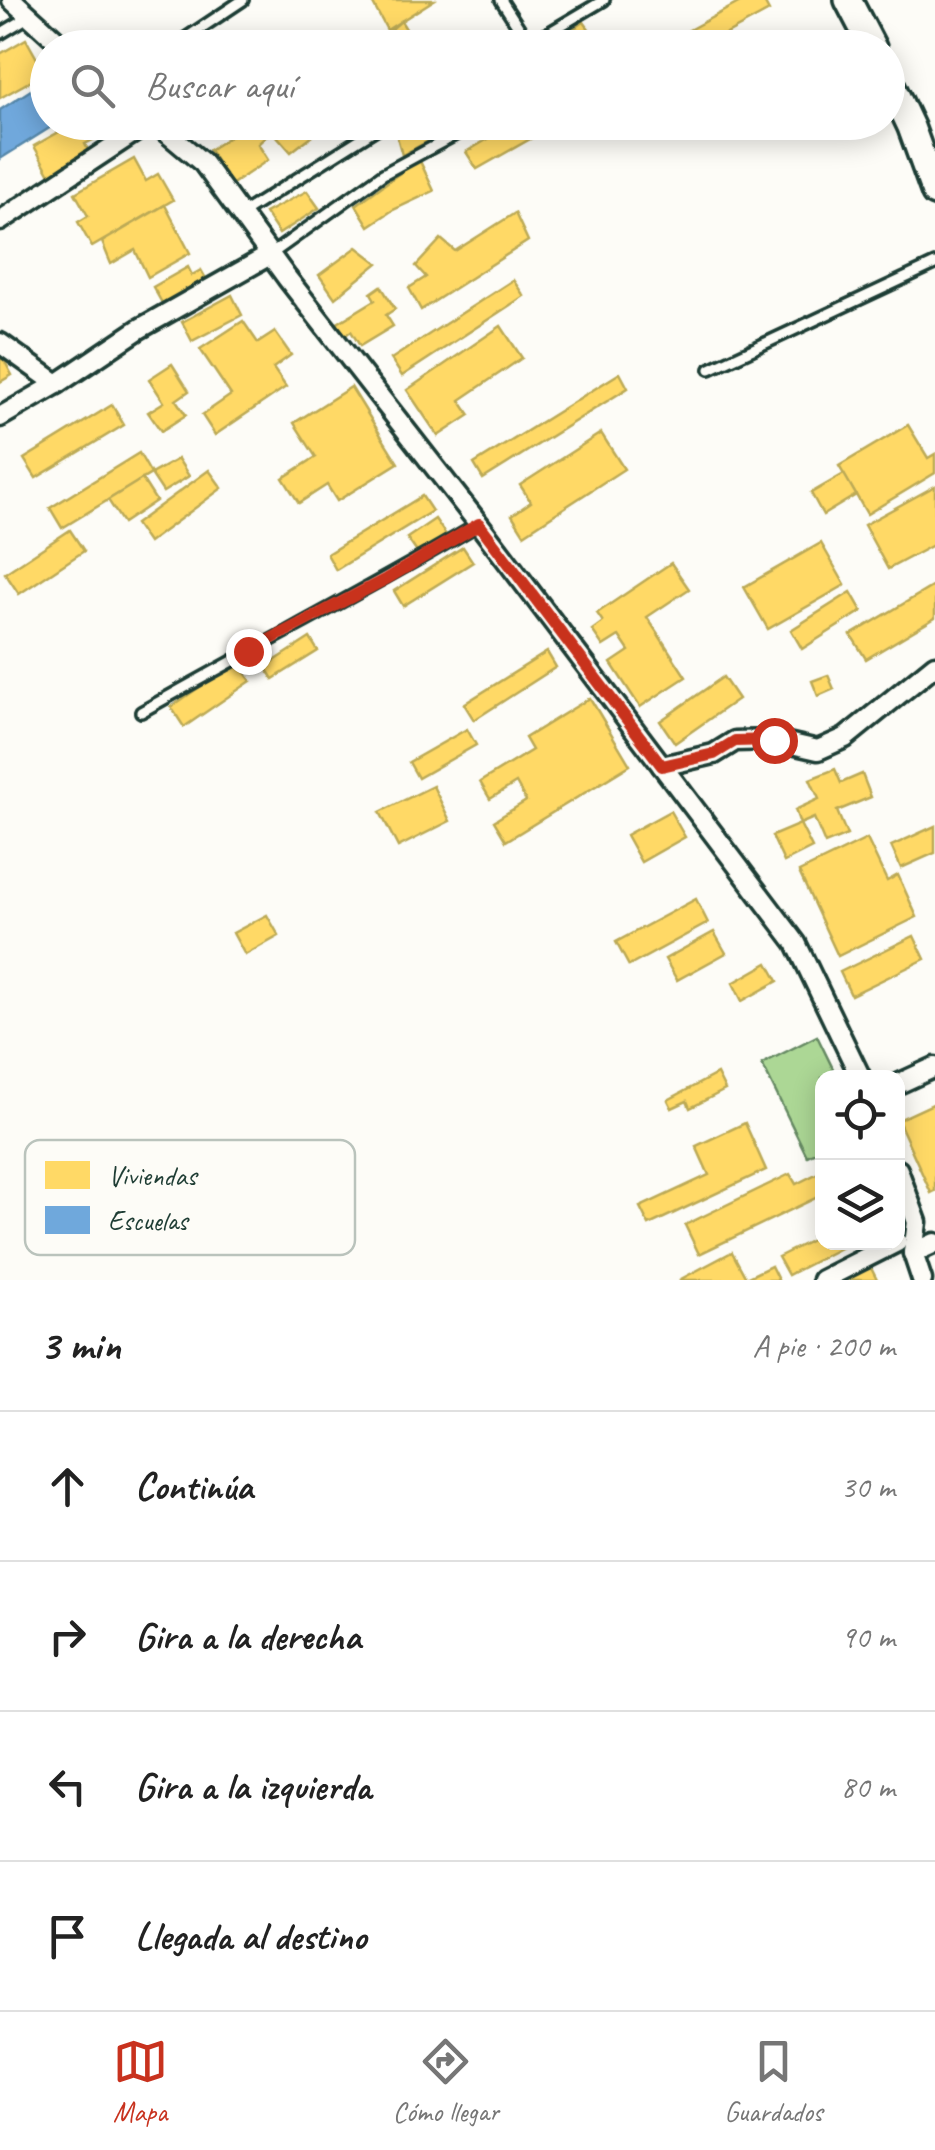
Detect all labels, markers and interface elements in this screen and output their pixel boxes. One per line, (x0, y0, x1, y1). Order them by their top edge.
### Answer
search box (30, 30, 905, 140)
icon: search (65, 58, 120, 113)
text: Buscar aquí (145, 62, 294, 109)
route end (226, 629, 272, 675)
route start (752, 718, 798, 764)
map controls (815, 1070, 905, 1250)
button: locate (815, 1070, 905, 1160)
legend (25, 1140, 355, 1255)
text: Viviendas (108, 1158, 199, 1193)
button: layers (815, 1160, 905, 1250)
text: Escuelas (108, 1203, 190, 1238)
text: 3 min (40, 1319, 120, 1372)
text: A pie · 200 m (752, 1325, 895, 1366)
icon: ahead (40, 1459, 95, 1514)
text: Continúa (135, 1463, 253, 1510)
text: 30 m (841, 1466, 895, 1507)
icon: right (40, 1609, 95, 1664)
text: Gira a la derecha (135, 1613, 361, 1660)
text: 90 m (841, 1616, 895, 1657)
icon: left (40, 1759, 95, 1814)
text: Gira a la izquierda (135, 1763, 371, 1810)
text: 80 m (841, 1766, 895, 1807)
icon: arrive (40, 1909, 95, 1964)
text: Llegada al destino (135, 1913, 366, 1960)
tab: Mapa (113, 2034, 168, 2129)
tab: Cómo llegar (393, 2034, 499, 2129)
tab: Guardados (724, 2034, 822, 2129)

